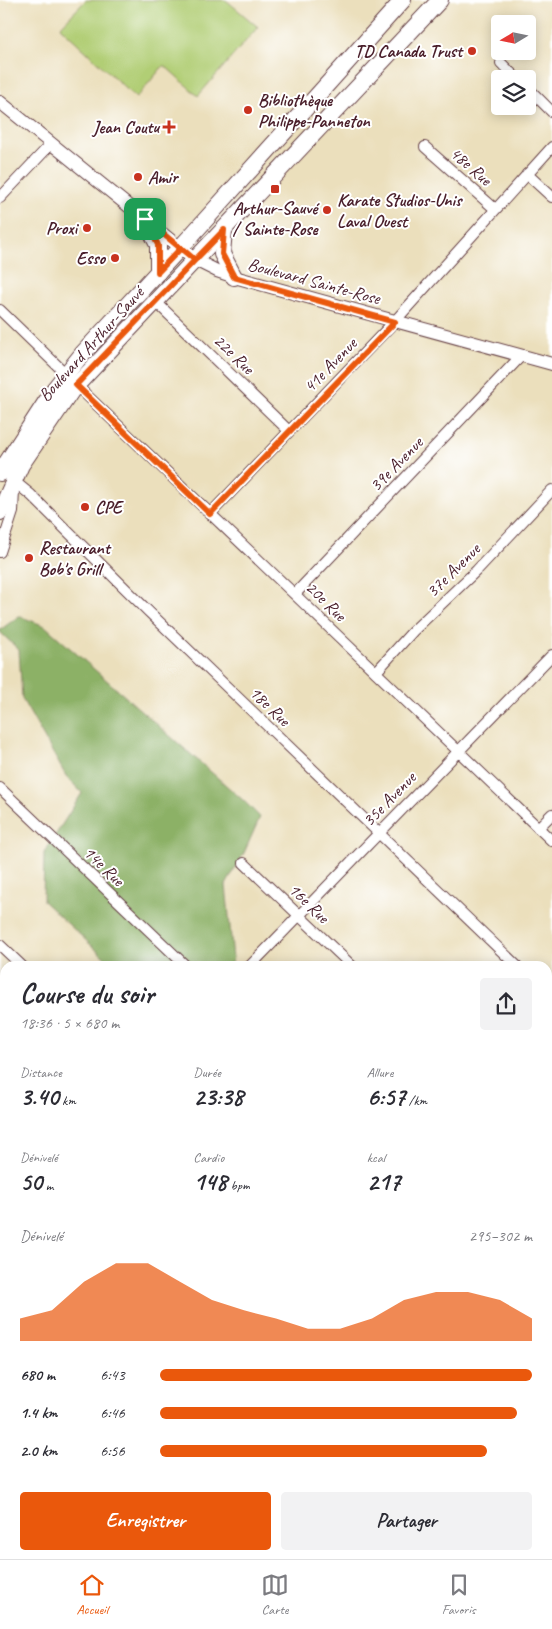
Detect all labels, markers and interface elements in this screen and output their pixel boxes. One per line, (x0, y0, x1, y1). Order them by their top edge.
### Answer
north arrow (491, 15, 536, 60)
map controls (491, 15, 536, 115)
place label: TD Canada Trust (354, 40, 464, 62)
marker: TD Canada Trust (466, 45, 478, 57)
button: layers (491, 70, 536, 115)
place label: Bibliothèque Philippe-Panneton (258, 89, 371, 132)
marker: Bibliothèque Philippe-Panneton (242, 104, 254, 116)
place label: Jean Coutu (91, 116, 161, 138)
marker: Jean Coutu (163, 121, 175, 133)
street label: 48e Rue (446, 142, 497, 191)
place label: Amir (148, 166, 180, 188)
marker: Amir (132, 171, 144, 183)
marker: Arthur-Sauvé / Sainte-Rose (269, 183, 281, 195)
place label: Karate Studios-Unis Laval Ouest (337, 189, 463, 232)
place label: Arthur-Sauvé / Sainte-Rose (232, 197, 320, 240)
pin (124, 198, 166, 240)
marker: Karate Studios-Unis Laval Ouest (321, 204, 333, 216)
icon: arrive (131, 205, 159, 233)
place label: Proxi (46, 217, 79, 239)
marker: Proxi (81, 222, 93, 234)
place label: Esso (76, 247, 106, 269)
marker: Esso (109, 252, 121, 264)
street label: Boulevard Sainte-Rose (246, 253, 384, 310)
street label: Boulevard Arthur-Sauvé (34, 280, 150, 406)
street label: 22e Rue (209, 329, 260, 379)
street label: 41e Avenue (299, 332, 362, 397)
street label: 39e Avenue (365, 431, 428, 496)
place label: CPE (95, 496, 124, 518)
marker: CPE (79, 501, 91, 513)
place label: Restaurant Bob's Grill (39, 537, 112, 580)
street label: 37e Avenue (421, 537, 486, 602)
marker: Restaurant Bob's Grill (23, 552, 35, 564)
street label: 20e Rue (301, 576, 352, 626)
street label: 18e Rue (245, 681, 296, 731)
street label: 35e Avenue (358, 766, 421, 831)
street label: 14e Rue (79, 841, 130, 891)
street label: 16e Rue (284, 878, 335, 928)
text: Course du soir (20, 976, 154, 1011)
button: share (480, 978, 532, 1030)
text: 18:36 · 5 × 680 m (20, 1013, 119, 1033)
text: Distance (20, 1064, 62, 1081)
text: Durée (193, 1064, 221, 1081)
text: Allure (367, 1064, 393, 1081)
text: 3.40 (20, 1081, 59, 1113)
text: 23:38 (193, 1081, 243, 1113)
text: 6:57 (367, 1081, 405, 1113)
text: km (59, 1092, 76, 1109)
text: /km (405, 1092, 427, 1109)
text: Dénivelé (20, 1149, 58, 1166)
text: Cardio (193, 1149, 224, 1166)
text: kcal (367, 1149, 385, 1166)
text: 50 (20, 1166, 42, 1198)
text: 148 (193, 1166, 227, 1198)
text: 217 (367, 1166, 400, 1198)
text: m (42, 1177, 53, 1194)
text: bpm (227, 1177, 250, 1194)
text: Dénivelé (20, 1226, 63, 1246)
text: 295–302 m (469, 1226, 532, 1246)
text: 680 m (20, 1365, 55, 1385)
text: 6:43 (100, 1365, 125, 1385)
text: 1.4 km (20, 1403, 57, 1423)
text: 6:46 (100, 1403, 125, 1423)
text: 2.0 km (20, 1441, 57, 1461)
text: 6:56 (100, 1441, 125, 1461)
button: Enregistrer (20, 1492, 271, 1550)
button: Partager (281, 1492, 532, 1550)
tab: Accueil (76, 1571, 108, 1618)
tab: Carte (261, 1571, 289, 1618)
tab: Favoris (442, 1571, 476, 1618)

